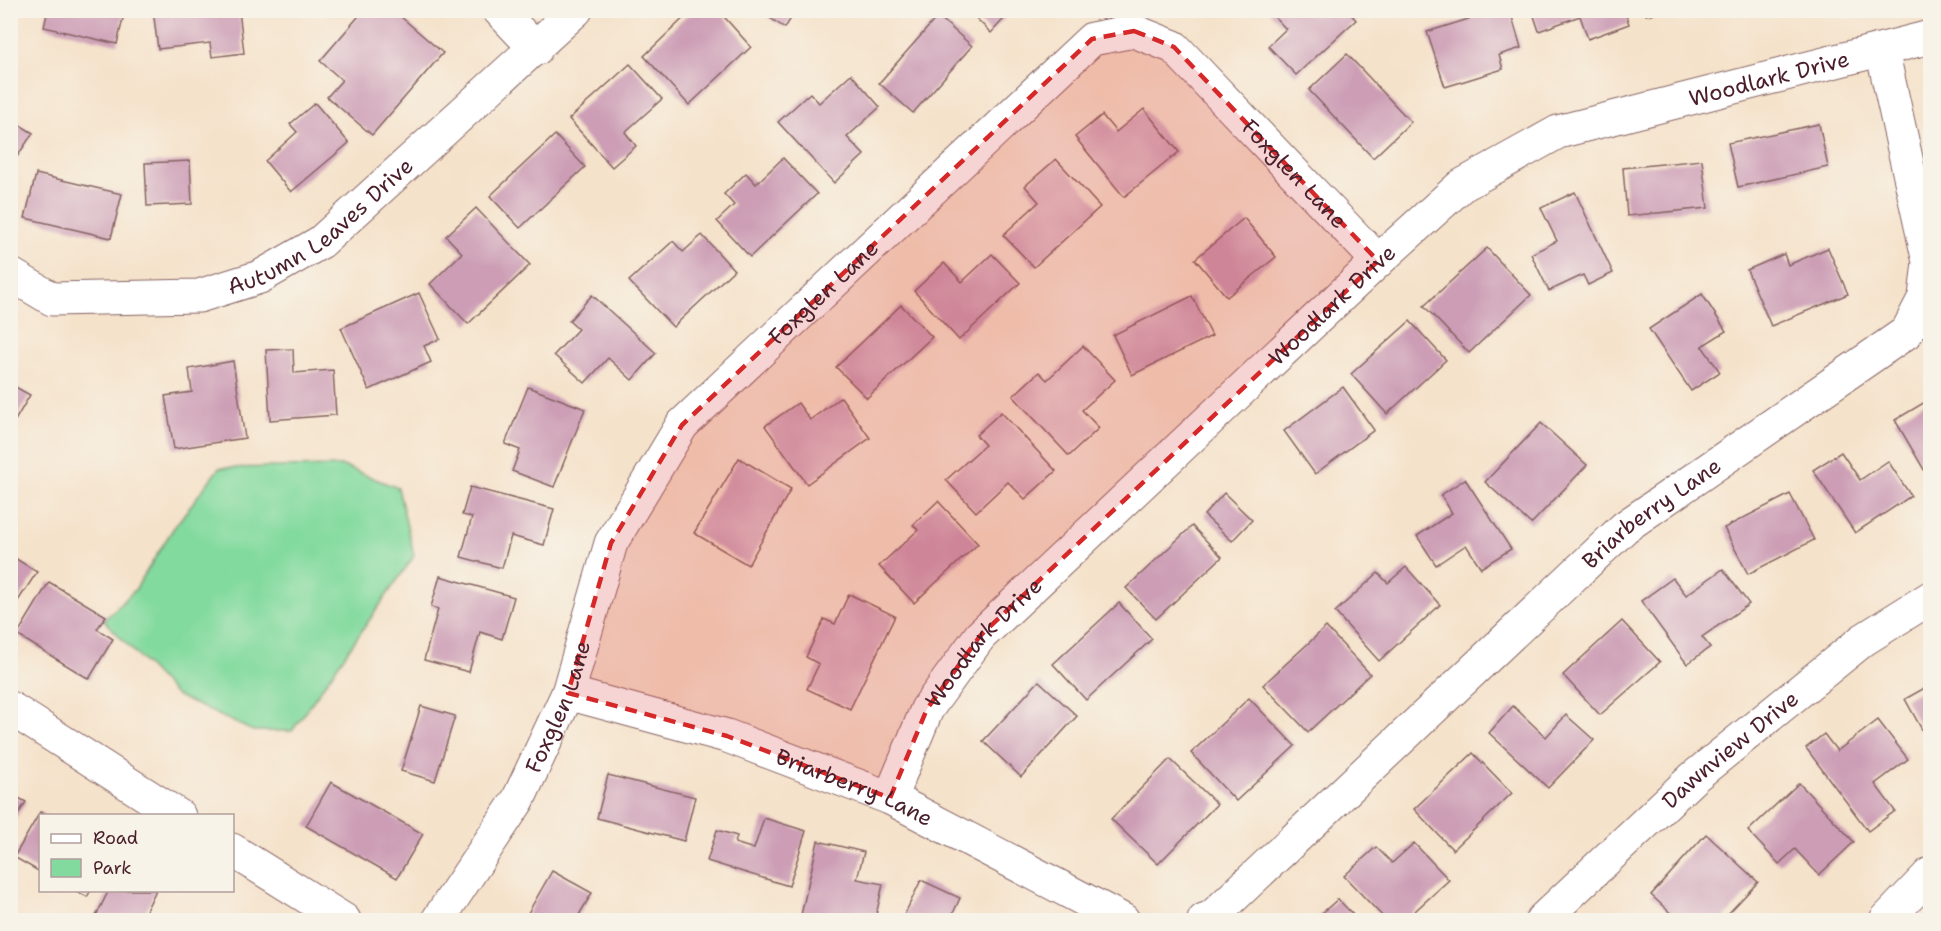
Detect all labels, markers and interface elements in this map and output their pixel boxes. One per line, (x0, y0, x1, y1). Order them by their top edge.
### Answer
street label: Woodlark Drive (1686, 44, 1852, 113)
street label: Foxglen Lane (1236, 113, 1354, 234)
street label: Autumn Leaves Drive (224, 151, 419, 301)
street label: Foxglen Lane (762, 233, 884, 351)
street label: Woodlark Drive (1262, 238, 1402, 371)
street label: Briarberry Lane (1576, 451, 1726, 575)
street label: Woodlark Drive (918, 571, 1048, 713)
street label: Foxglen Lane (518, 637, 597, 778)
street label: Dawnview Drive (1655, 684, 1804, 815)
street label: Briarberry Lane (772, 741, 938, 833)
legend (39, 814, 234, 892)
text: Road (93, 826, 138, 850)
text: Park (93, 856, 132, 880)

